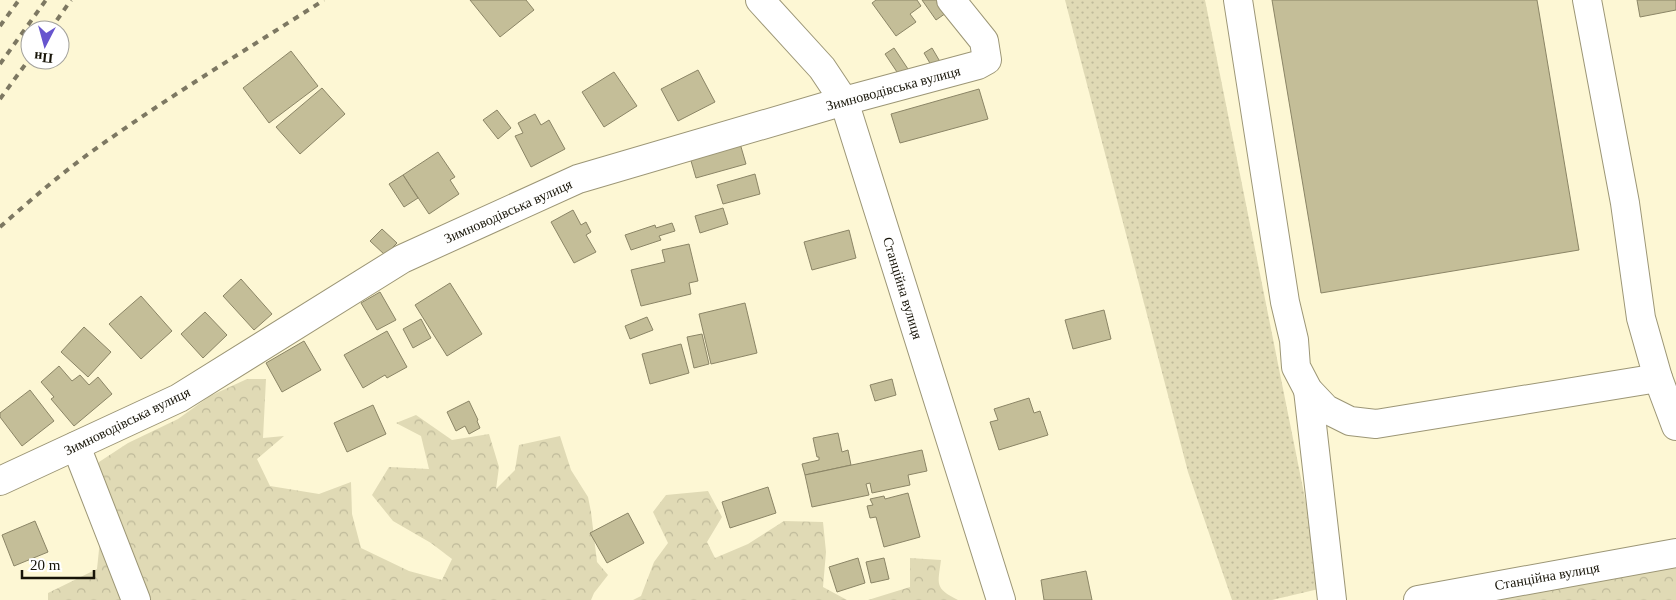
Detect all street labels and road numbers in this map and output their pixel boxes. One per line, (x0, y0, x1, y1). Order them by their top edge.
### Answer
street label: Зимноводівська вулиця (824, 63, 962, 114)
street label: Зимноводівська вулиця (442, 176, 575, 246)
street label: Станційна вулиця (880, 235, 925, 342)
street label: Зимноводівська вулиця (62, 384, 193, 459)
street label: Станційна вулиця (1494, 560, 1601, 593)

